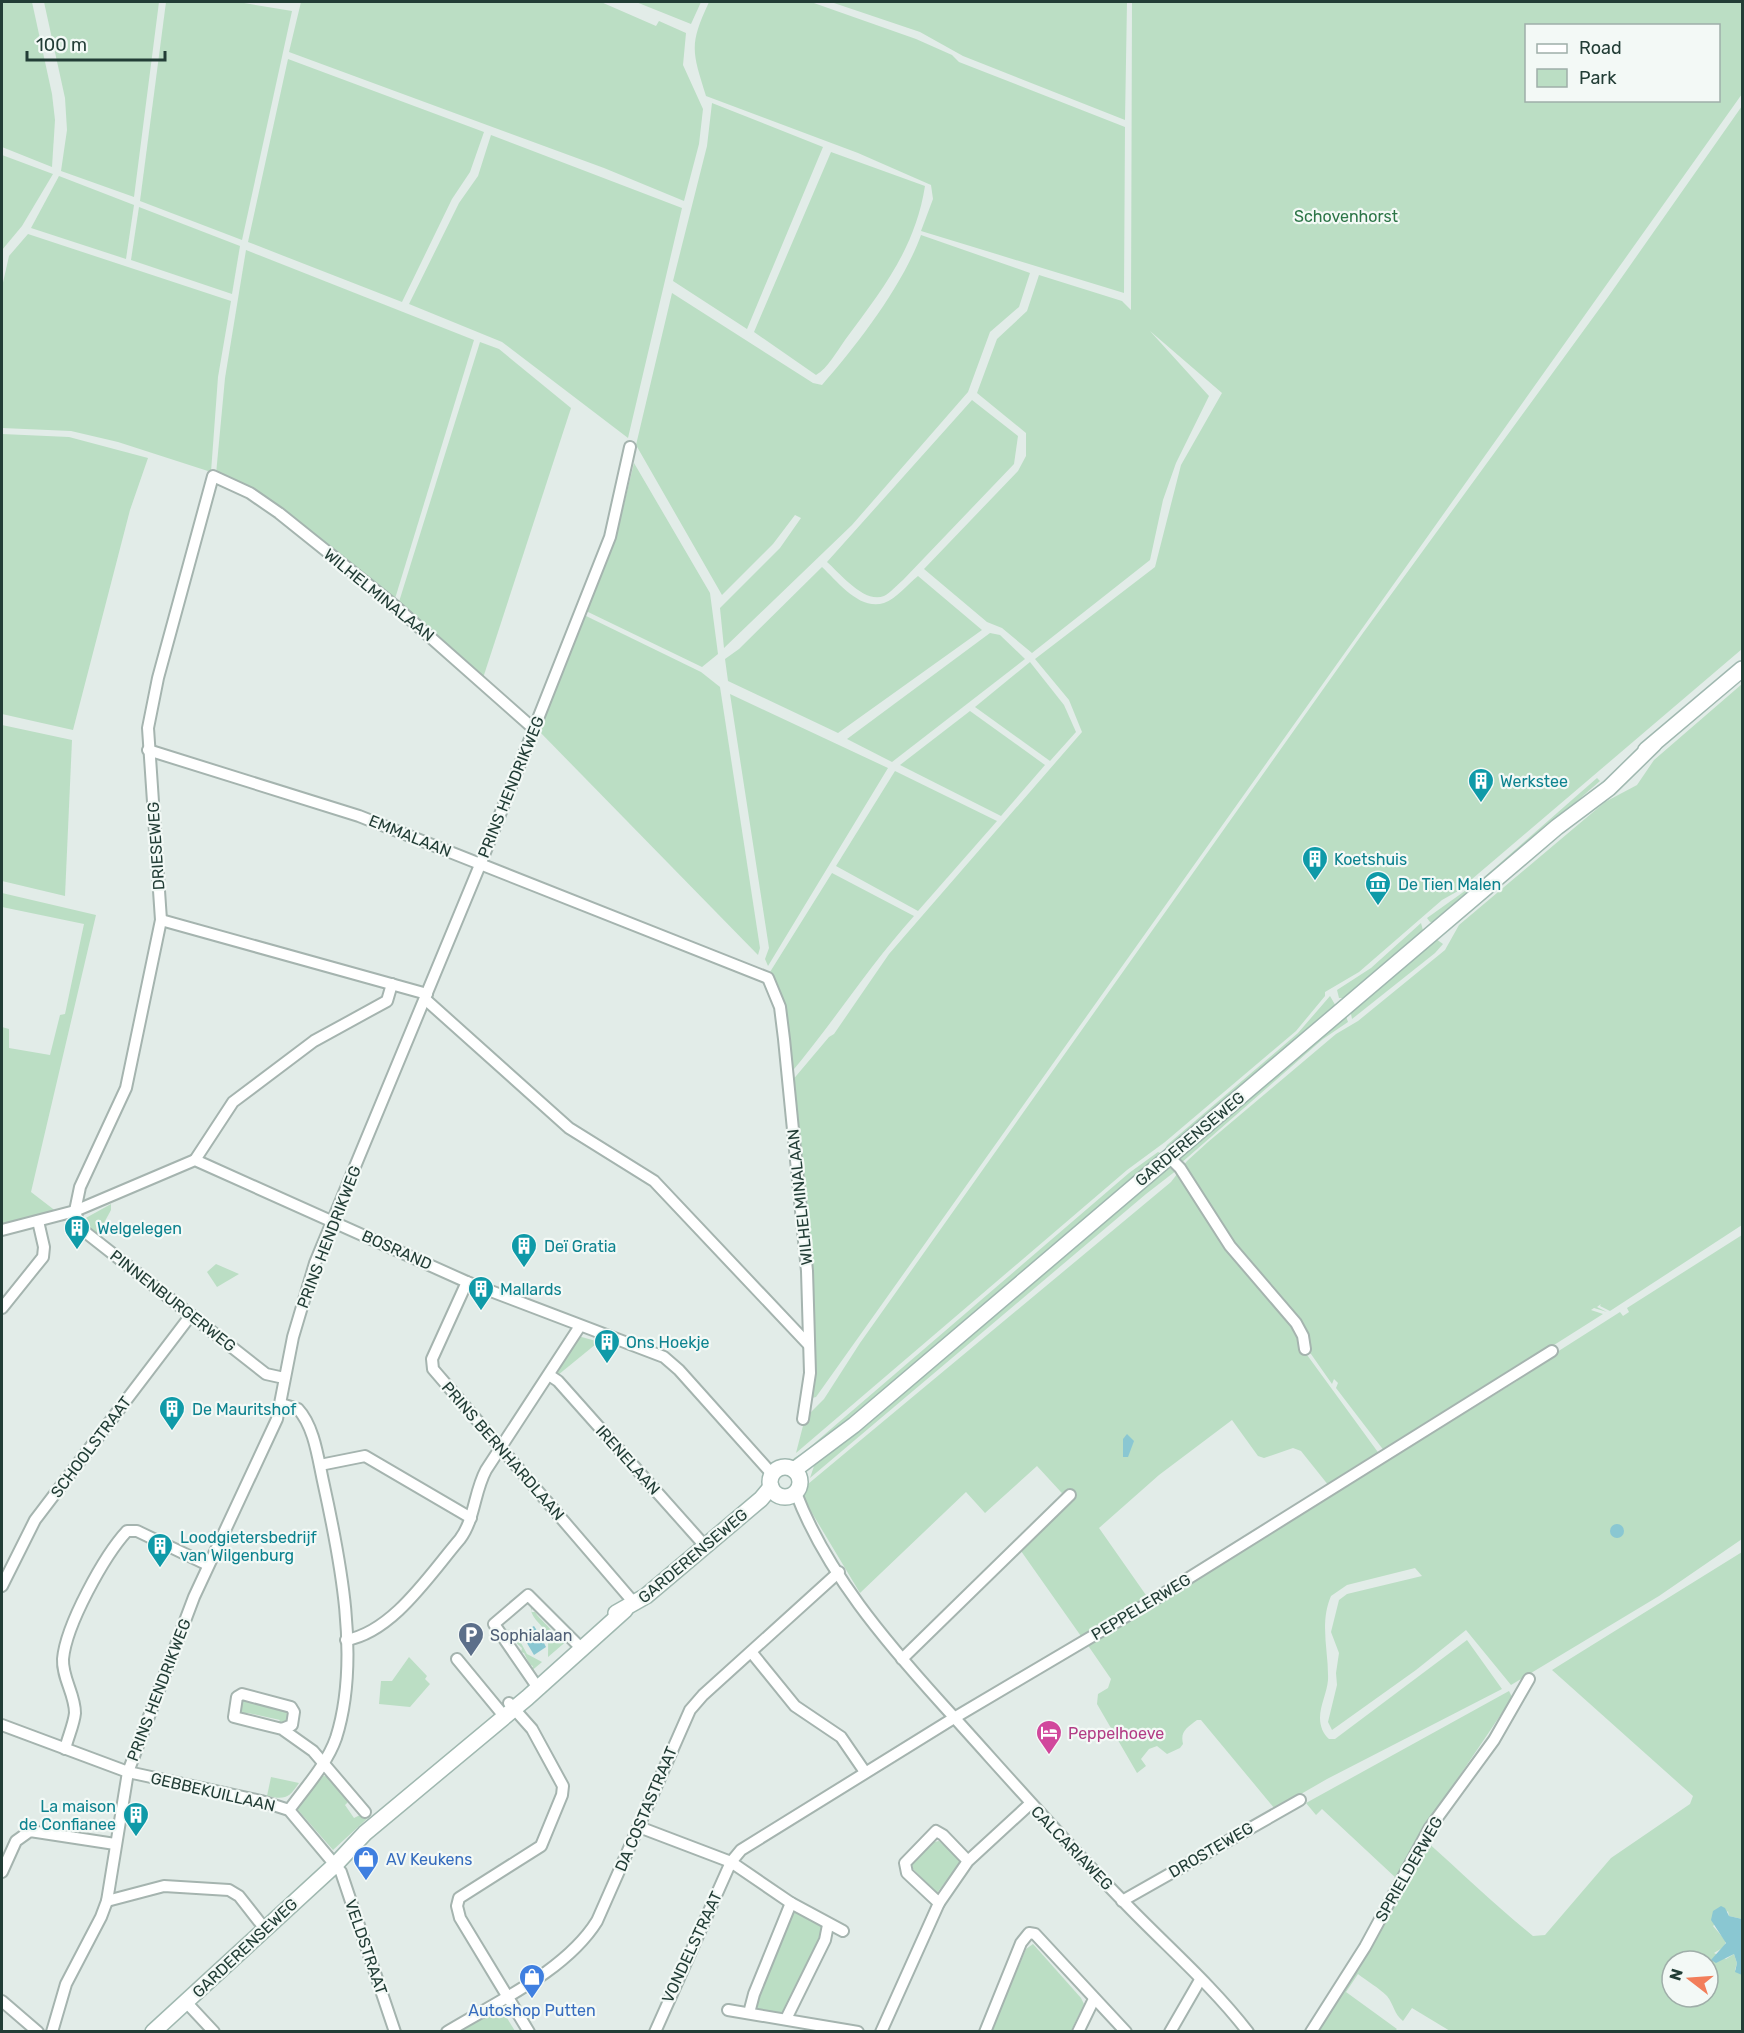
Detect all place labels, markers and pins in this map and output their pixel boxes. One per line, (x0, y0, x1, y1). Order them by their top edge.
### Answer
building icon: Werkstee (1466, 766, 1496, 804)
place label: Werkstee (1500, 772, 1568, 791)
building icon: Koetshuis (1300, 844, 1330, 882)
place label: Koetshuis (1334, 850, 1407, 869)
museum icon: De Tien Malen (1363, 869, 1393, 907)
place label: De Tien Malen (1398, 875, 1501, 894)
building icon: Welgelegen (62, 1213, 92, 1251)
place label: Welgelegen (97, 1219, 182, 1238)
building icon: Deï Gratia (509, 1231, 539, 1269)
place label: Deï Gratia (544, 1237, 616, 1256)
building icon: Mallards (466, 1274, 496, 1312)
place label: Mallards (500, 1280, 562, 1299)
building icon: Ons Hoekje (592, 1327, 622, 1365)
place label: Ons Hoekje (626, 1333, 709, 1352)
building icon: De Mauritshof (157, 1394, 187, 1432)
place label: De Mauritshof (192, 1400, 297, 1419)
place label: Loodgietersbedrijf van Wilgenburg (180, 1528, 318, 1565)
building icon: Loodgietersbedrijf van Wilgenburg (145, 1531, 175, 1569)
parking icon: Sophialaan (456, 1620, 486, 1658)
place label: Sophialaan (490, 1626, 572, 1645)
hotel icon: Peppelhoeve (1034, 1718, 1064, 1756)
place label: Peppelhoeve (1068, 1724, 1164, 1743)
place label: La maison de Confianee (19, 1797, 116, 1834)
building icon: La maison de Confianee (121, 1800, 151, 1838)
shop icon: AV Keukens (351, 1844, 381, 1882)
place label: AV Keukens (386, 1850, 472, 1869)
shop icon: Autoshop Putten (517, 1962, 547, 2000)
place label: Autoshop Putten (468, 2001, 596, 2020)

